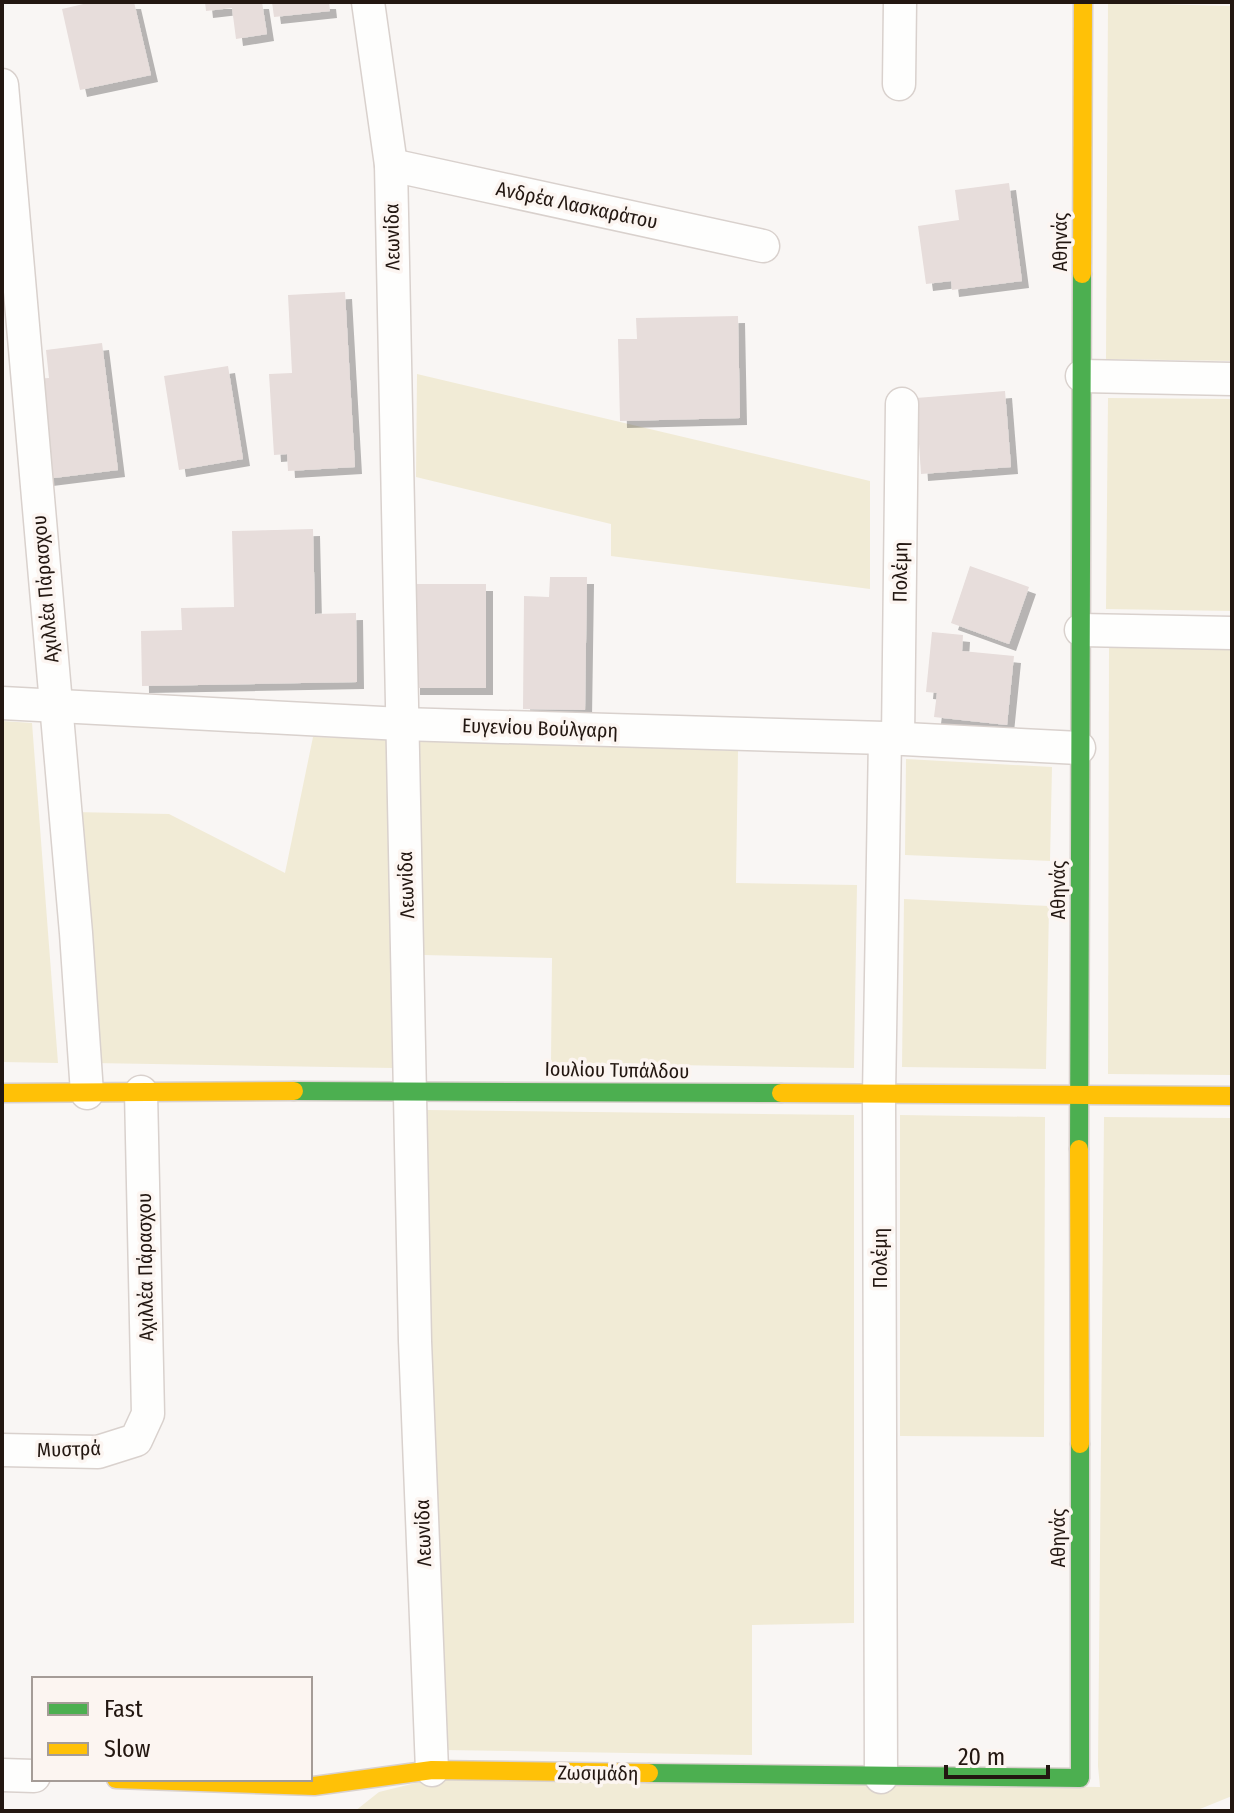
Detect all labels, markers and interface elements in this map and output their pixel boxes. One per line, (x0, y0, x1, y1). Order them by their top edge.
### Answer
street label: Ανδρέα Λασκαράτου (494, 176, 660, 234)
street label: Λεωνίδα (379, 203, 405, 271)
street label: Αθηνάς (1048, 212, 1072, 271)
street label: Αχιλλέα Πάρασχου (27, 514, 63, 664)
street label: Πολέμη (887, 541, 913, 603)
street label: Ευγενίου Βούλγαρη (461, 713, 619, 743)
street label: Λεωνίδα (393, 851, 419, 919)
street label: Αθηνάς (1046, 860, 1070, 919)
street label: Ιουλίου Τυπάλδου (544, 1057, 690, 1083)
street label: Αχιλλέα Πάρασχου (132, 1193, 158, 1341)
street label: Πολέμη (868, 1228, 892, 1288)
street label: Μυστρά (36, 1436, 102, 1462)
street label: Λεωνίδα (410, 1499, 436, 1567)
street label: Αθηνάς (1046, 1508, 1070, 1567)
legend (32, 1677, 312, 1781)
text: Fast (104, 1695, 143, 1723)
scale bar (946, 1729, 1048, 1779)
text: Slow (104, 1735, 151, 1763)
text: 20 m (958, 1743, 1005, 1771)
street label: Ζωσιμάδη (557, 1760, 639, 1786)

